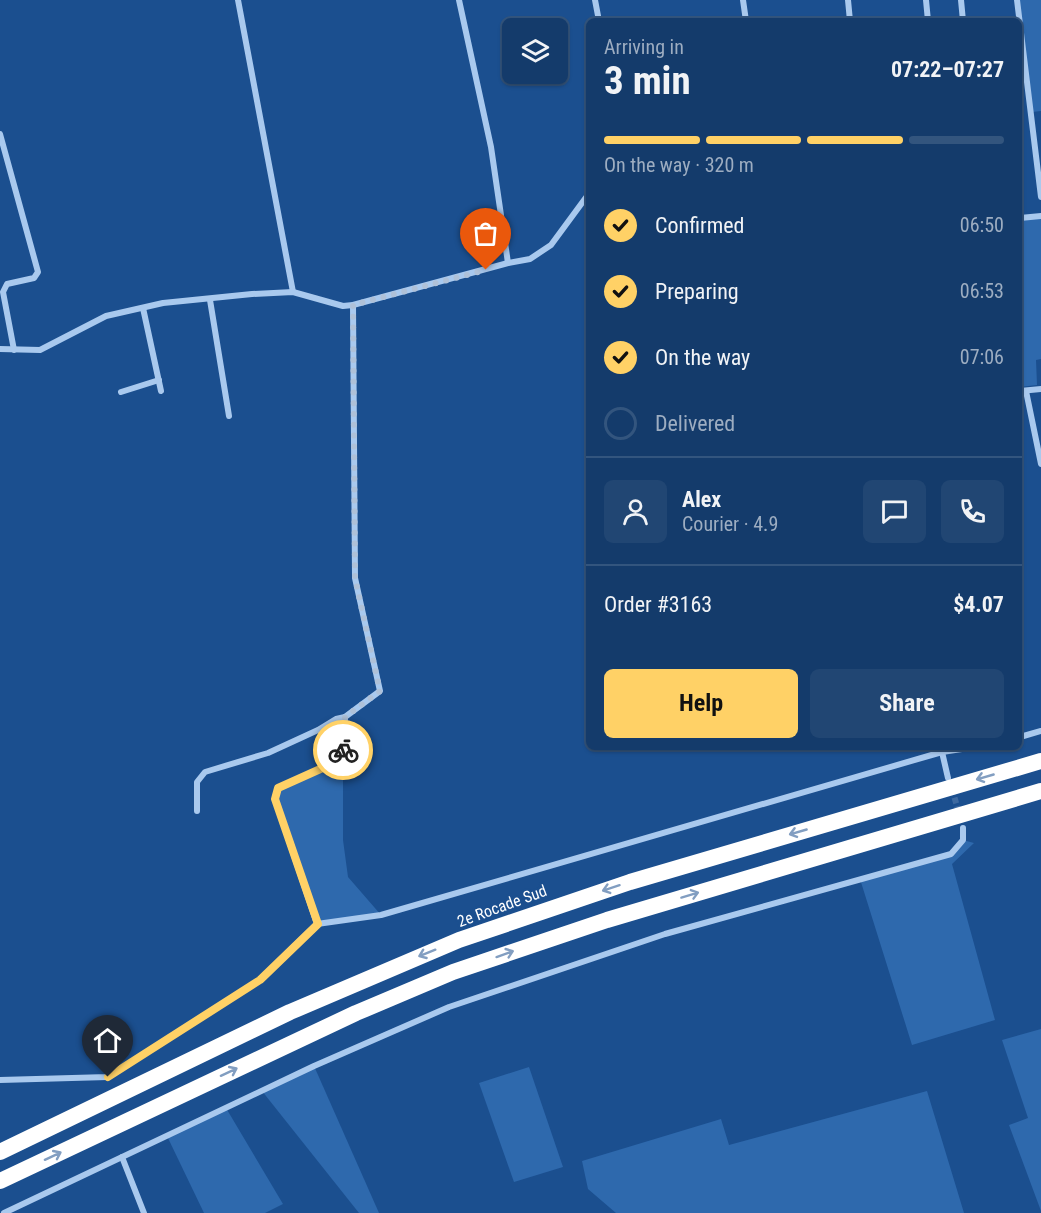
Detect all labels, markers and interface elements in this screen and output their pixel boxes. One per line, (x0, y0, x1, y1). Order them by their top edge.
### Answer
map controls (502, 18, 568, 84)
button: layers (502, 18, 568, 84)
text: Arriving in (604, 35, 684, 59)
text: 07:22–07:27 (891, 57, 1004, 82)
text: 3 min (604, 58, 691, 104)
text: On the way · 320 m (604, 153, 754, 177)
pin (460, 208, 511, 270)
icon: check (604, 209, 637, 242)
text: Confirmed (655, 213, 744, 238)
text: 06:50 (960, 213, 1004, 237)
icon: bag (469, 217, 502, 250)
icon: check (604, 275, 637, 308)
text: Preparing (655, 279, 739, 304)
text: 06:53 (960, 279, 1004, 303)
icon: check (604, 341, 637, 374)
text: On the way (655, 345, 750, 370)
text: 07:06 (960, 345, 1004, 369)
text: Delivered (655, 411, 735, 436)
button: person (604, 480, 667, 543)
button: chat (863, 480, 926, 543)
button: phone (941, 480, 1004, 543)
text: Alex (682, 487, 721, 512)
text: Courier · 4.9 (682, 512, 778, 536)
text: Order #3163 (604, 592, 712, 617)
text: $4.07 (953, 592, 1004, 617)
button: Help (604, 669, 798, 738)
button: Share (810, 669, 1004, 738)
courier (313, 720, 373, 780)
icon: bike (327, 734, 360, 767)
one-way arrow (976, 772, 995, 783)
one-way arrow (789, 827, 808, 838)
street label: 2e Rocade Sud (455, 881, 549, 931)
one-way arrow (602, 883, 621, 894)
one-way arrow (680, 889, 699, 900)
one-way arrow (495, 948, 513, 959)
one-way arrow (418, 949, 437, 960)
pin (82, 1015, 133, 1077)
icon: home (91, 1024, 124, 1057)
one-way arrow (220, 1066, 238, 1078)
one-way arrow (43, 1149, 61, 1161)

